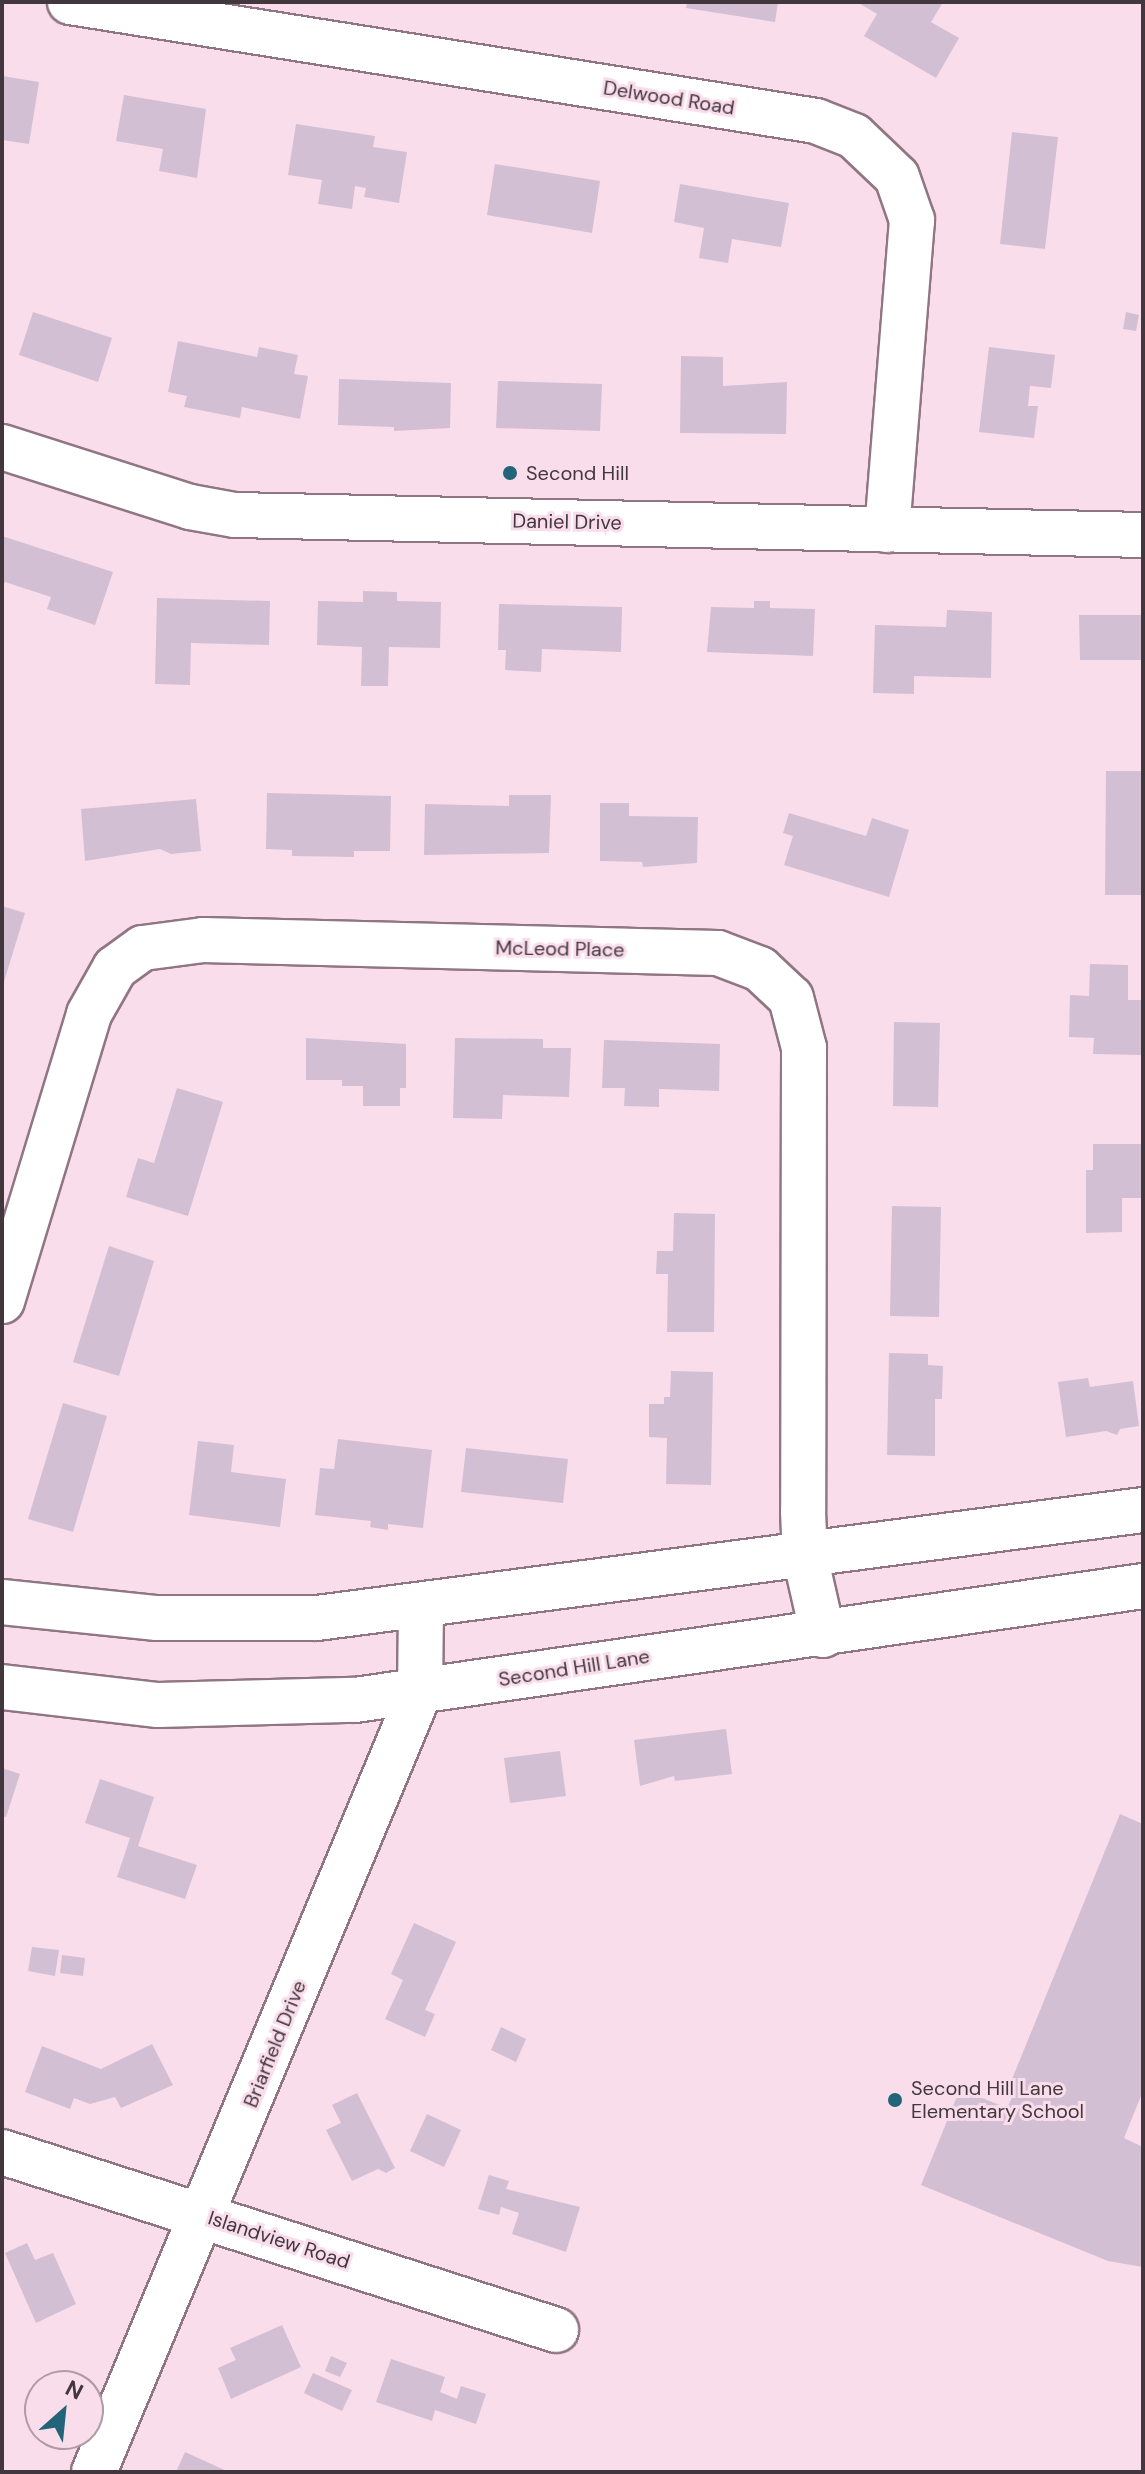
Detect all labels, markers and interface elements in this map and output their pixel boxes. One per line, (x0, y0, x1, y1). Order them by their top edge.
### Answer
street label: Delwood Road (602, 76, 736, 120)
place label: Second Hill (526, 461, 629, 485)
marker: Second Hill (501, 464, 519, 482)
street label: Daniel Drive (512, 509, 622, 535)
street label: McLeod Place (495, 936, 625, 962)
street label: Second Hill Lane (497, 1644, 651, 1692)
street label: Briarfield Drive (239, 1977, 311, 2111)
place label: Second Hill Lane Elementary School (911, 2076, 1084, 2123)
marker: Second Hill Lane Elementary School (886, 2091, 904, 2109)
street label: Islandview Road (205, 2206, 353, 2274)
north arrow (24, 2370, 104, 2450)
text: N (60, 2373, 88, 2407)

